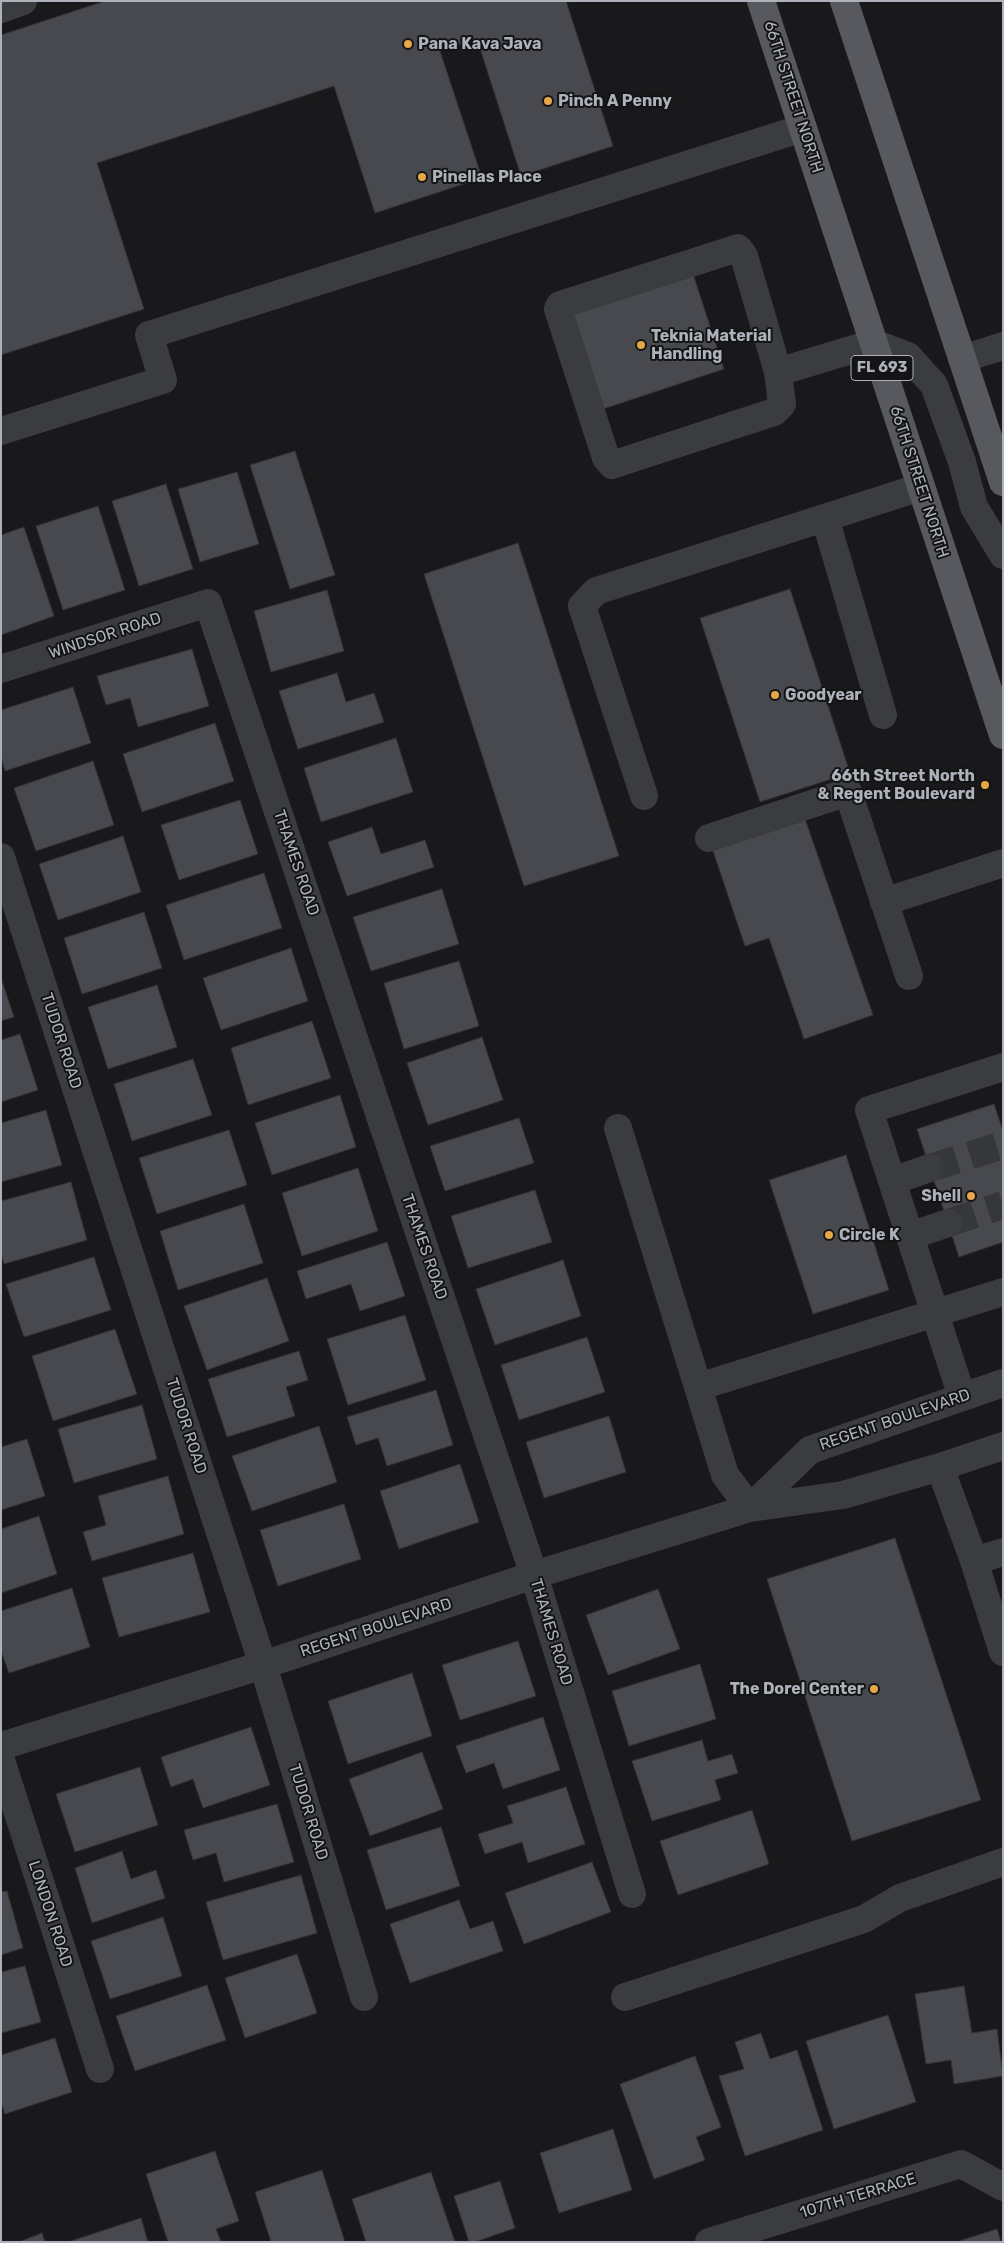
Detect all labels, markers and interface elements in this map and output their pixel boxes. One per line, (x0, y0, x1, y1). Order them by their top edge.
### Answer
street label: 66TH STREET NORTH (759, 19, 827, 175)
place label: Pana Kava Java (418, 34, 541, 54)
marker: Pana Kava Java (402, 38, 414, 50)
place label: Pinch A Penny (558, 91, 672, 111)
marker: Pinch A Penny (542, 95, 554, 107)
place label: Pinellas Place (432, 167, 542, 187)
marker: Pinellas Place (416, 171, 428, 183)
place label: Teknia Material Handling (651, 326, 772, 364)
marker: Teknia Material Handling (635, 339, 647, 351)
road number: FL 693 (851, 356, 913, 380)
street label: 66TH STREET NORTH (885, 404, 953, 560)
street label: WINDSOR ROAD (46, 609, 164, 663)
place label: Goodyear (785, 685, 862, 705)
marker: Goodyear (769, 689, 781, 701)
place label: 66th Street North & Regent Boulevard (818, 766, 975, 804)
marker: 66th Street North & Regent Boulevard (979, 779, 991, 791)
street label: THAMES ROAD (269, 808, 323, 918)
street label: TUDOR ROAD (36, 991, 86, 1091)
place label: Shell (921, 1186, 961, 1206)
marker: Shell (965, 1190, 977, 1202)
street label: THAMES ROAD (397, 1192, 451, 1302)
place label: Circle K (839, 1225, 900, 1245)
marker: Circle K (823, 1229, 835, 1241)
street label: TUDOR ROAD (161, 1376, 211, 1476)
street label: REGENT BOULEVARD (817, 1385, 973, 1455)
street label: THAMES ROAD (526, 1576, 576, 1688)
street label: REGENT BOULEVARD (298, 1594, 454, 1662)
place label: The Dorel Center (730, 1679, 864, 1699)
marker: The Dorel Center (868, 1683, 880, 1695)
street label: TUDOR ROAD (284, 1762, 332, 1862)
street label: LONDON ROAD (24, 1858, 76, 1970)
street label: 107TH TERRACE (798, 2169, 918, 2223)

